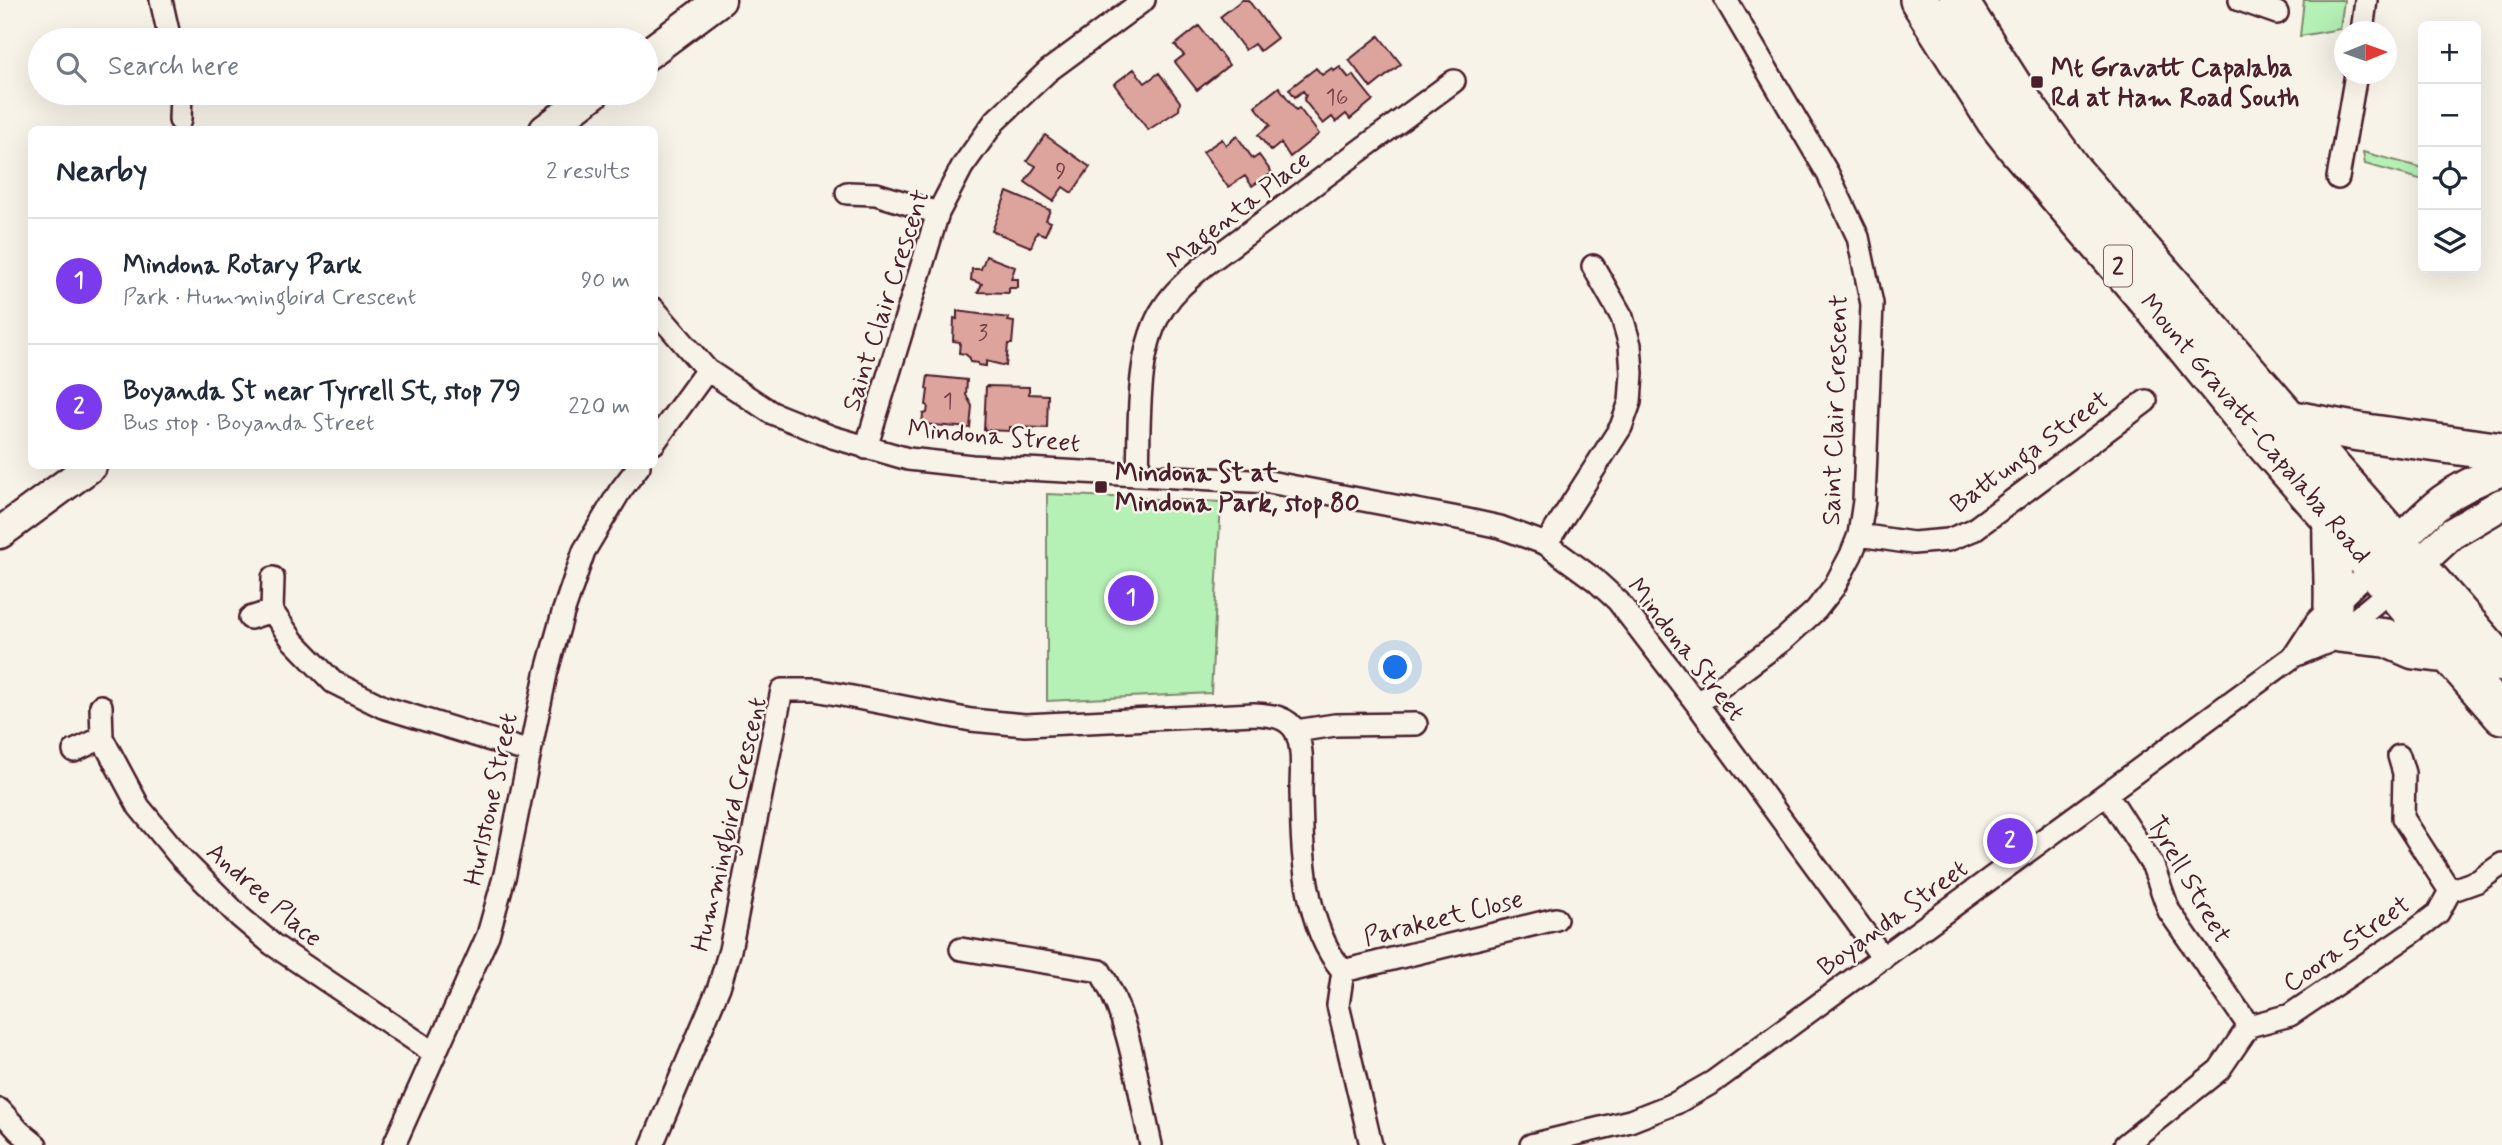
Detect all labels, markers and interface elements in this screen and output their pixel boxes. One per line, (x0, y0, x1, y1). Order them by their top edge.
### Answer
north arrow (2334, 21, 2397, 84)
map controls (2418, 21, 2481, 273)
button: + (2418, 21, 2481, 84)
search box (28, 28, 658, 105)
icon: search (52, 48, 90, 86)
text: Search here (108, 50, 239, 84)
place label: Mt Gravatt Capalaba Rd at Ham Road South (2051, 52, 2299, 116)
marker: Mt Gravatt Capalaba Rd at Ham Road South (2029, 74, 2045, 90)
house number: 16 (1326, 83, 1349, 113)
button: − (2418, 84, 2481, 147)
street label: Magenta Place (1160, 144, 1320, 280)
button: locate (2418, 147, 2481, 210)
text: Nearby (56, 152, 147, 191)
text: 2 results (546, 157, 630, 187)
house number: 9 (1055, 157, 1067, 187)
street label: Saint Clair Crescent (835, 185, 939, 416)
button: layers (2418, 210, 2481, 273)
road number: 2 (2104, 246, 2132, 286)
text: Mindona Rotary Park (123, 249, 362, 283)
text: 1 (74, 266, 84, 296)
text: 90 m (581, 266, 630, 296)
text: Park · Hummingbird Crescent (123, 283, 416, 313)
street label: Mount Gravatt-Capalaba Road (2131, 287, 2378, 571)
street label: Saint Clair Crescent (1815, 294, 1857, 526)
house number: 3 (978, 319, 988, 349)
text: Boyanda St near Tyrrell St, stop 79 (123, 375, 521, 409)
street label: Battunga Street (1944, 383, 2118, 524)
house number: 1 (943, 387, 953, 417)
text: 2 (73, 392, 85, 422)
text: 220 m (568, 392, 630, 422)
text: Bus stop · Boyanda Street (123, 409, 375, 439)
street label: Mindona Street (906, 413, 1082, 461)
place label: Mindona St at Mindona Park, stop 80 (1115, 457, 1360, 521)
marker: Mindona St at Mindona Park, stop 80 (1093, 479, 1109, 495)
pin: 1 (1108, 572, 1154, 624)
street label: Mindona Street (1619, 572, 1752, 729)
your location (1378, 650, 1412, 684)
street label: Hummingbird Crescent (684, 694, 779, 956)
street label: Hurlstone Street (457, 710, 527, 889)
street label: Tyrell Street (2138, 810, 2239, 950)
pin: 2 (1987, 815, 2033, 867)
street label: Andree Place (198, 836, 329, 955)
street label: Boyanda Street (1811, 852, 1975, 985)
street label: Parakeet Close (1360, 883, 1527, 955)
street label: Coora Street (2277, 888, 2417, 1001)

